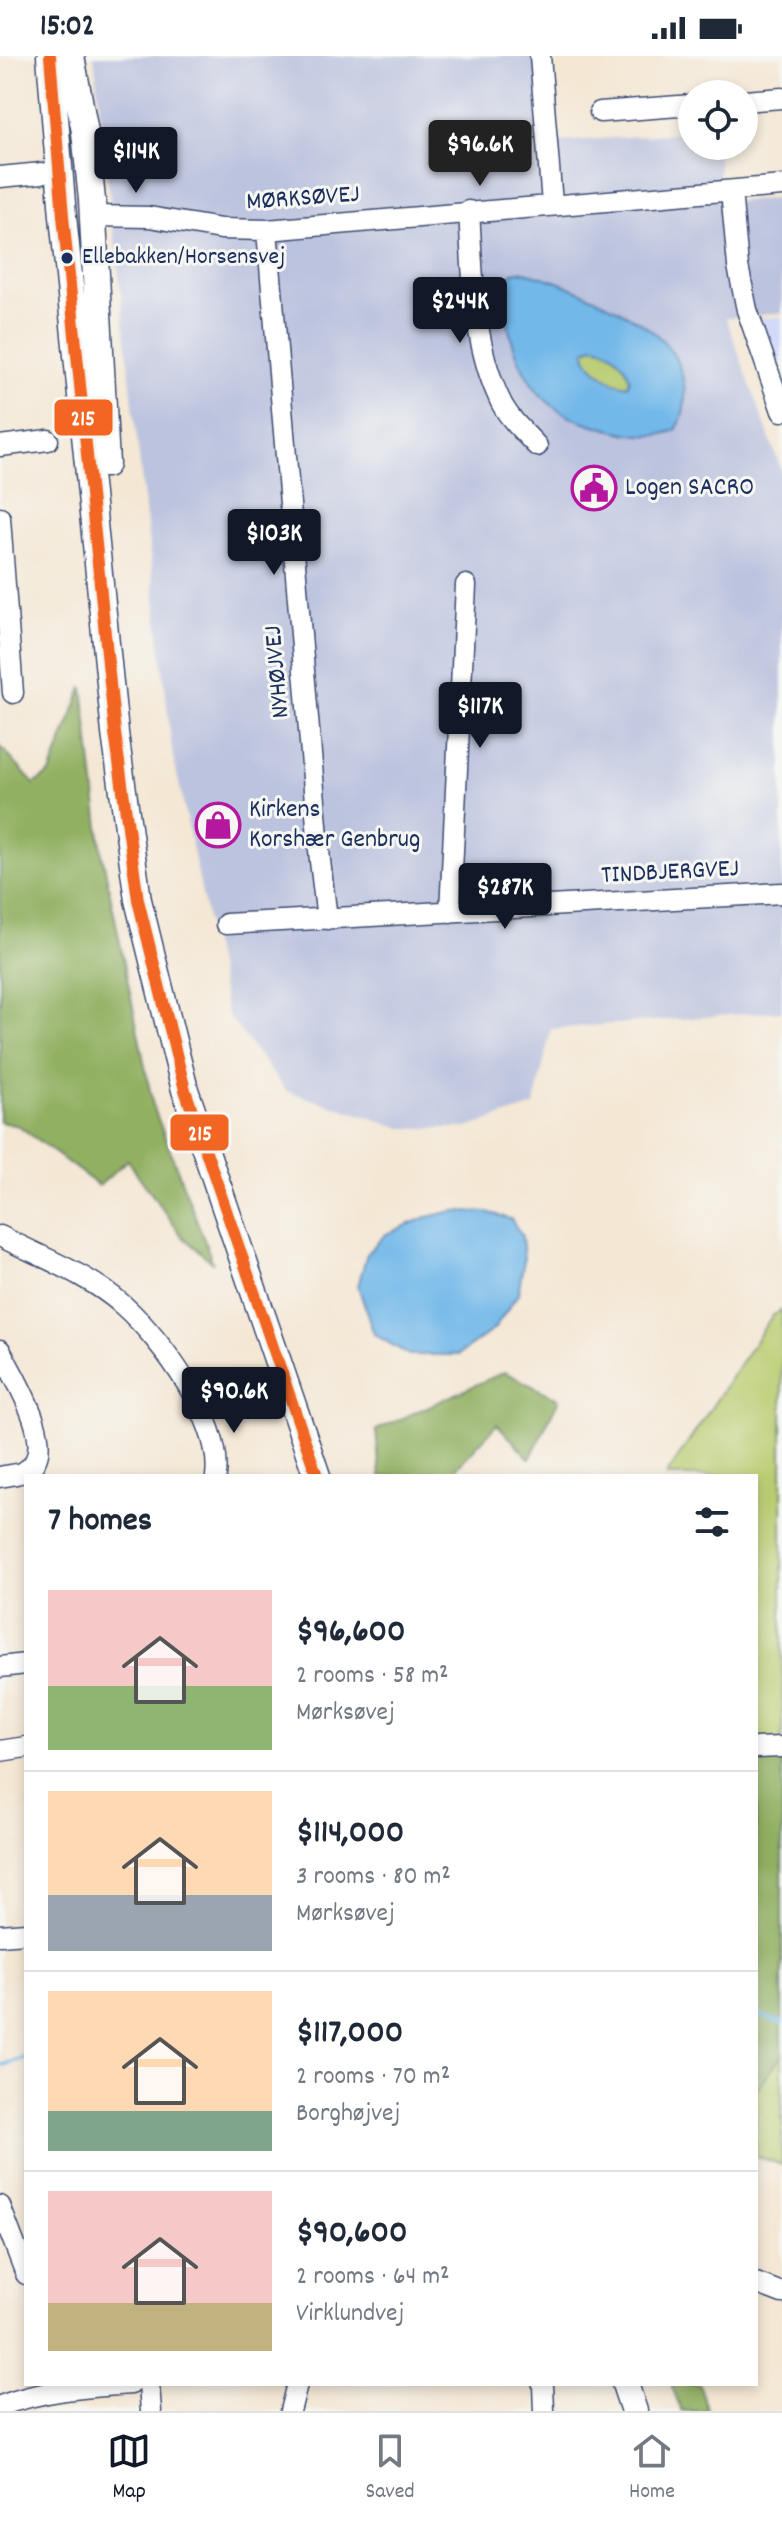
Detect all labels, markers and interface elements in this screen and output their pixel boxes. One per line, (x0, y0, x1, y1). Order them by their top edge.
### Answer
text: 15:02 (40, 7, 95, 50)
map controls (678, 80, 758, 160)
button: locate (678, 80, 758, 160)
pin: $96.6K (415, 120, 545, 188)
pin: $114K (80, 127, 192, 195)
text: $96.6K (447, 127, 513, 164)
text: $114K (112, 134, 160, 171)
street label: MØRKSØVEJ (245, 177, 361, 221)
place label: Ellebakken/Horsensvej (82, 241, 285, 275)
marker: Ellebakken/Horsensvej (59, 250, 75, 266)
pin: $244K (404, 277, 516, 345)
text: $244K (431, 284, 489, 321)
line badge: 215 (53, 398, 114, 437)
text: 215 (71, 405, 95, 436)
public building icon: Logen SACRO (570, 464, 618, 512)
place label: Logen SACRO (625, 470, 754, 507)
pin: $103K (218, 509, 330, 577)
text: $103K (246, 516, 302, 553)
street label: NYHØJVEJ (256, 624, 300, 720)
pin: $117K (424, 682, 536, 750)
text: $117K (457, 689, 503, 726)
place label: Kirkens Korshær Genbrug (249, 792, 420, 859)
shop icon: Kirkens Korshær Genbrug (194, 801, 242, 849)
street label: TINDBJERGVEJ (600, 851, 740, 895)
pin: $287K (449, 863, 561, 931)
text: $287K (477, 870, 533, 907)
line badge: 215 (169, 1113, 230, 1152)
text: 215 (188, 1120, 212, 1151)
pin: $90.6K (169, 1367, 299, 1435)
text: $90.6K (200, 1374, 268, 1411)
text: 7 homes (48, 1498, 152, 1547)
icon: filters (690, 1500, 734, 1544)
text: $96,600 (296, 1609, 406, 1658)
icon: home (112, 1622, 208, 1718)
text: 2 rooms · 58 m² (296, 1658, 449, 1695)
text: Mørksøvej (296, 1695, 395, 1732)
text: $114,000 (296, 1810, 404, 1859)
icon: home (112, 1823, 208, 1919)
text: 3 rooms · 80 m² (296, 1859, 451, 1896)
text: Mørksøvej (296, 1896, 395, 1933)
text: $117,000 (296, 2010, 403, 2059)
icon: home (112, 2023, 208, 2119)
text: 2 rooms · 70 m² (296, 2059, 450, 2096)
text: Borghøjvej (296, 2096, 400, 2133)
text: $90,600 (296, 2210, 408, 2259)
icon: home (112, 2223, 208, 2319)
text: 2 rooms · 64 m² (296, 2259, 450, 2296)
text: Virklundvej (296, 2296, 404, 2333)
tab: Map (107, 2429, 151, 2508)
tab: Saved (365, 2429, 415, 2508)
tab: Home (629, 2429, 675, 2508)

